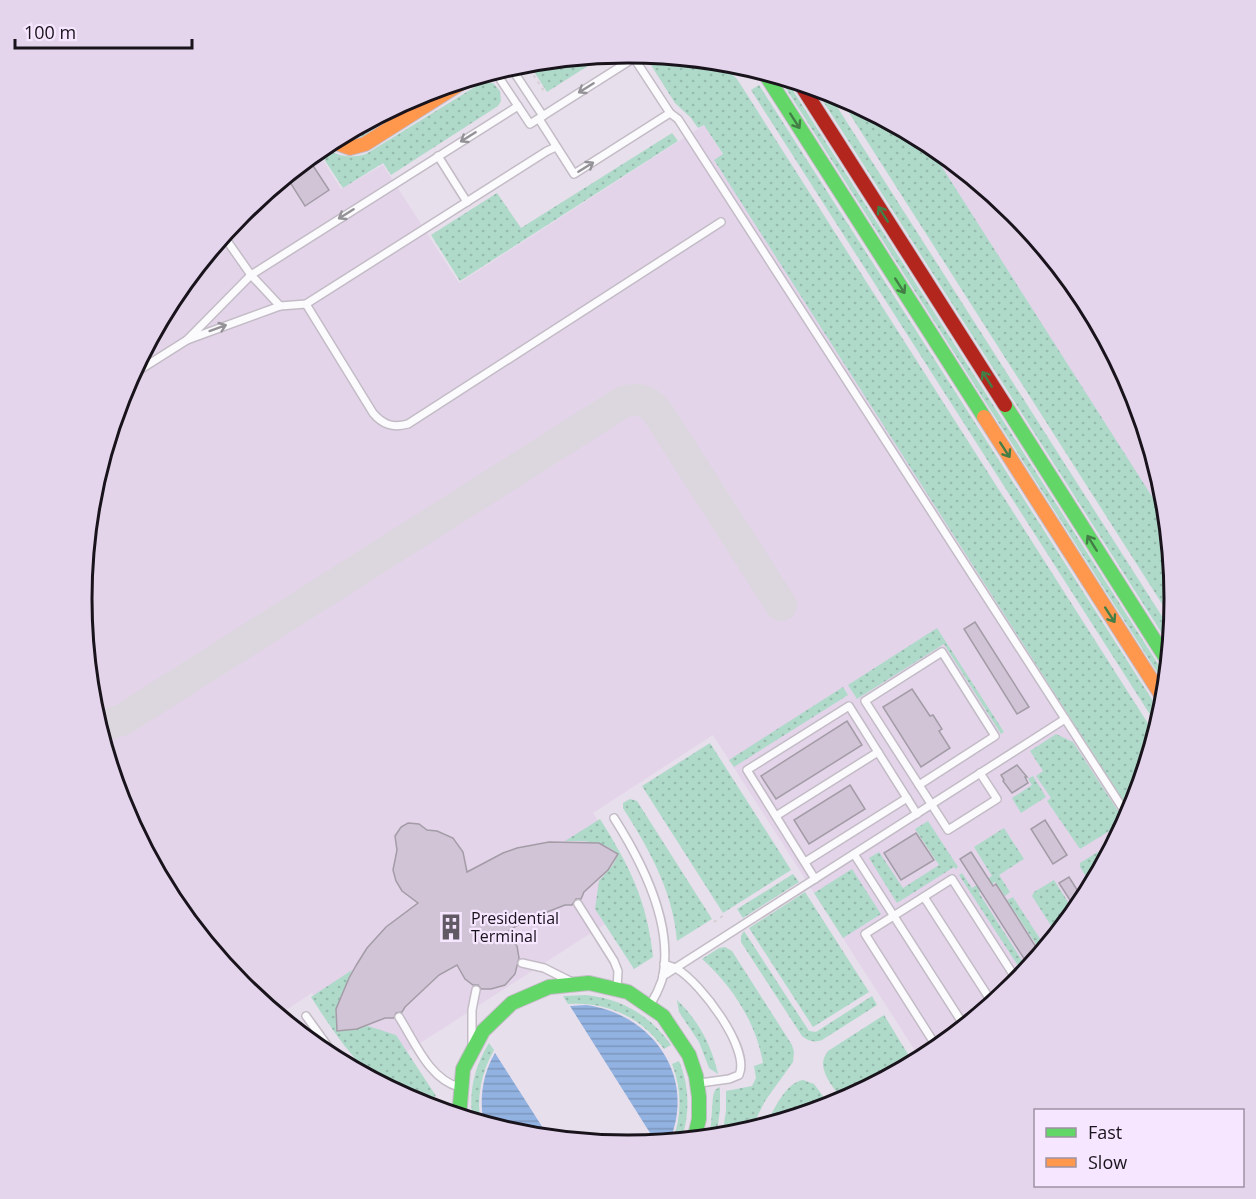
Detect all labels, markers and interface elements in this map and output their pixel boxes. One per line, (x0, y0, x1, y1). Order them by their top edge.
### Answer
scale bar (15, 12, 192, 50)
text: 100 m (24, 20, 76, 44)
one-way arrow (578, 82, 595, 95)
one-way arrow (790, 112, 802, 129)
one-way arrow (460, 131, 477, 143)
one-way arrow (577, 161, 593, 173)
one-way arrow (876, 206, 888, 223)
one-way arrow (338, 209, 355, 221)
one-way arrow (894, 277, 906, 293)
one-way arrow (208, 322, 227, 333)
one-way arrow (981, 371, 993, 388)
one-way arrow (999, 441, 1011, 458)
one-way arrow (1086, 535, 1098, 552)
one-way arrow (1103, 606, 1116, 623)
place label: Presidential Terminal (471, 907, 559, 947)
building icon: Presidential Terminal (436, 912, 466, 942)
legend (1034, 1109, 1244, 1187)
text: Fast (1088, 1120, 1122, 1144)
text: Slow (1088, 1150, 1127, 1174)

